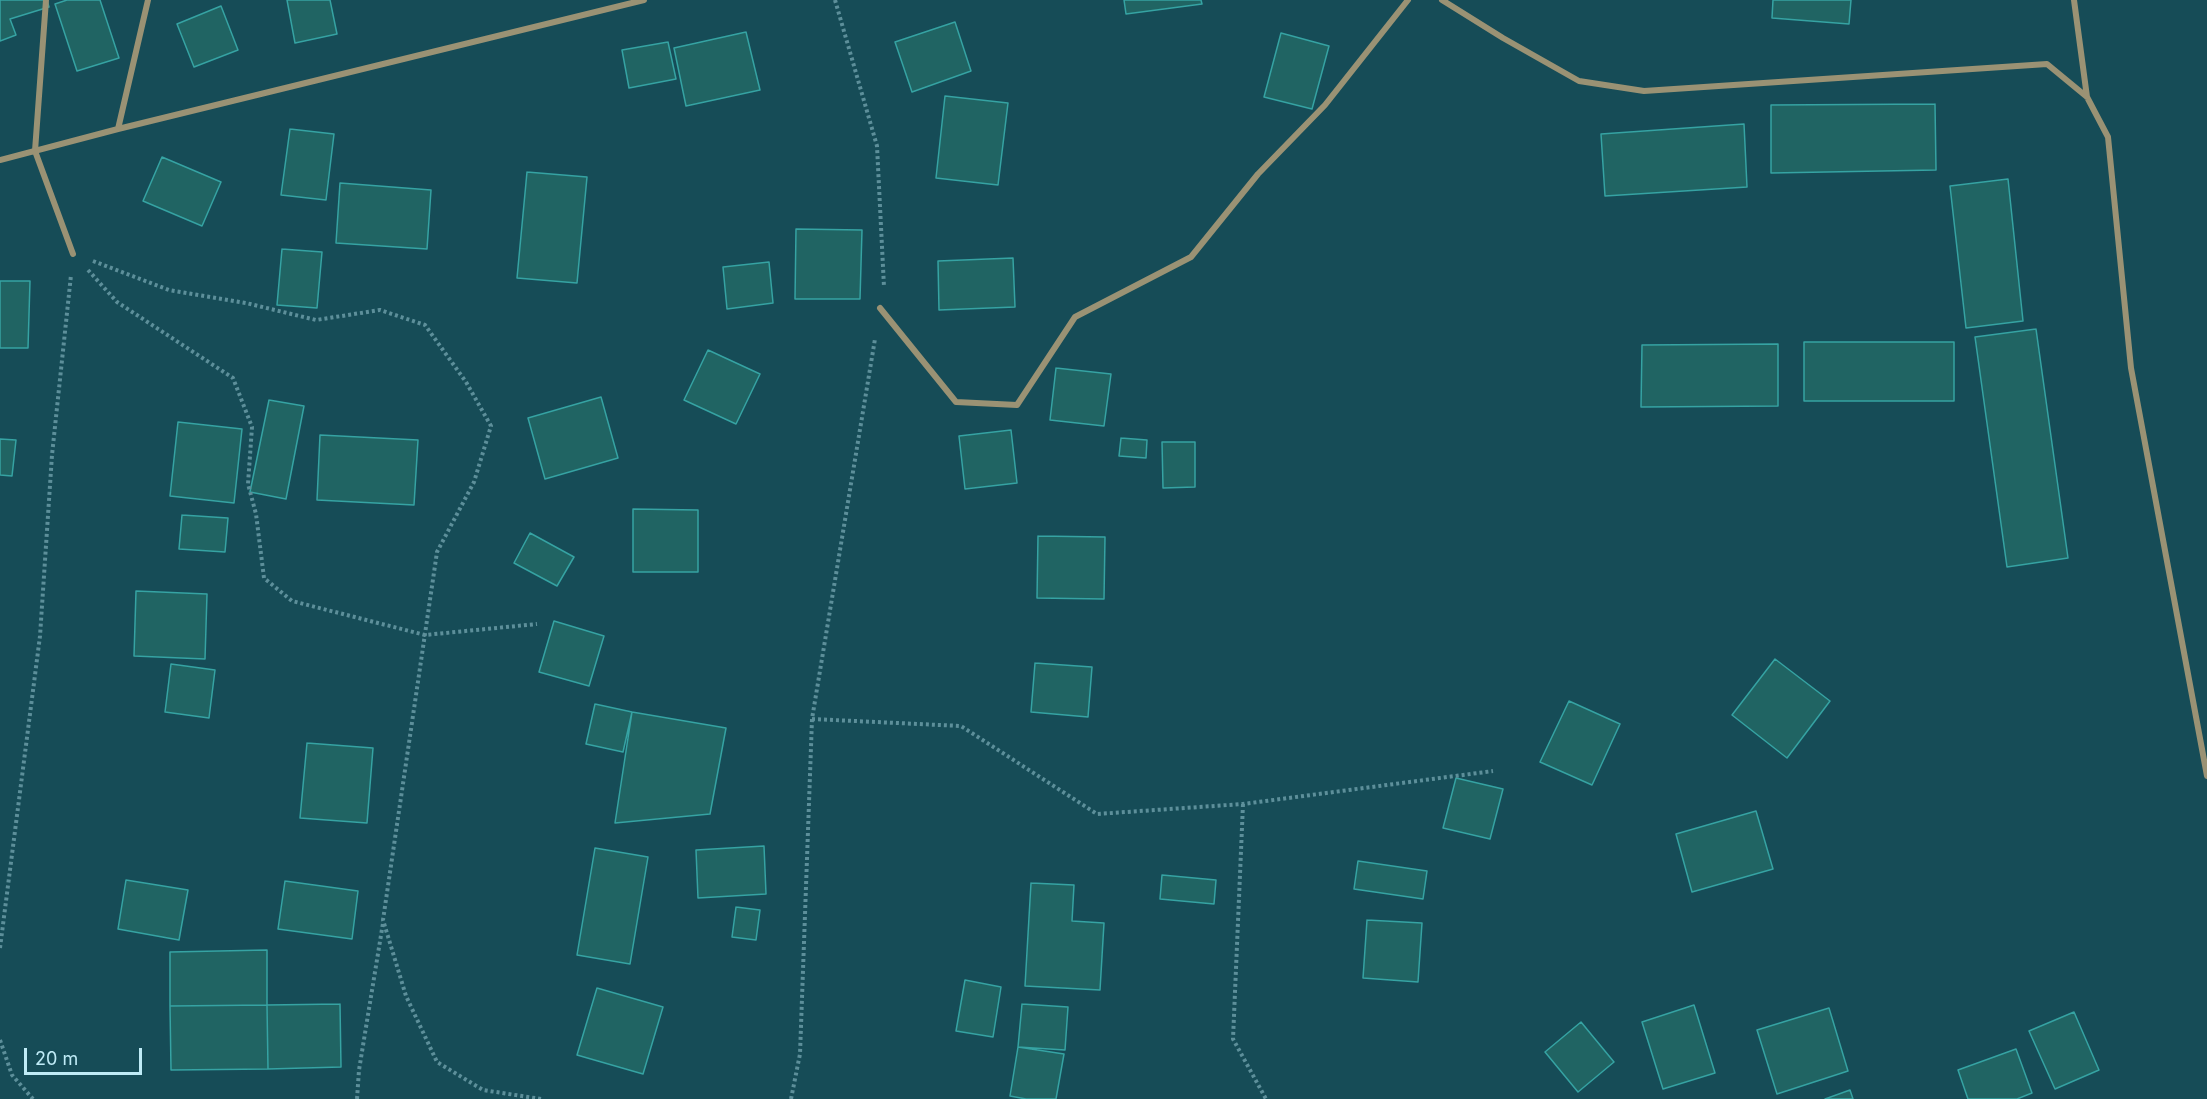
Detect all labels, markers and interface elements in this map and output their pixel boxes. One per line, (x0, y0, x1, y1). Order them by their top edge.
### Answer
scale bar (27, 1036, 146, 1074)
text: 20 m (35, 1048, 78, 1069)

